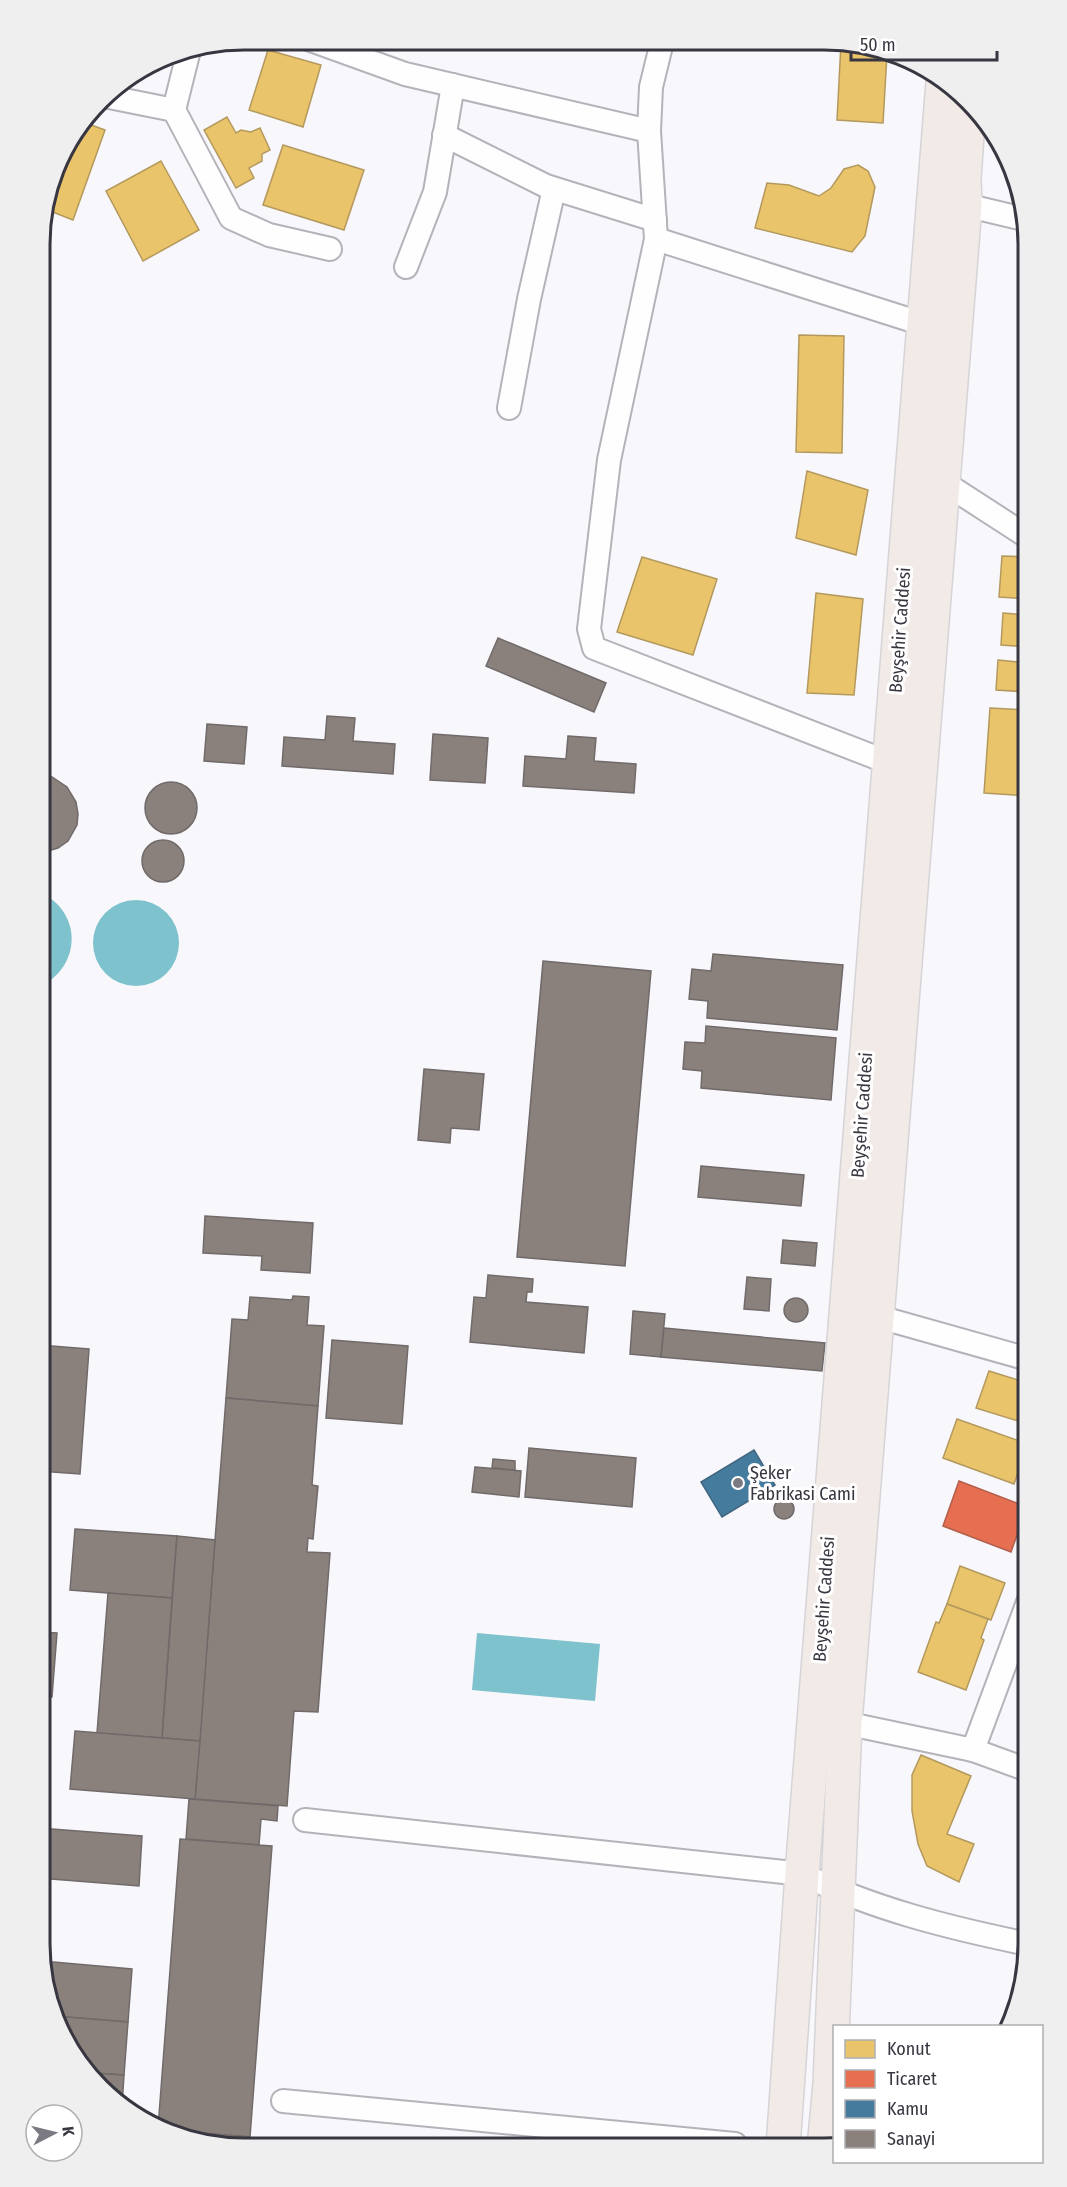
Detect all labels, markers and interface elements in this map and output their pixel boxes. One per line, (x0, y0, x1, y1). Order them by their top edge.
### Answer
scale bar (851, 24, 996, 62)
text: 50 m (860, 34, 896, 56)
street label: Beyşehir Caddesi (885, 566, 915, 694)
street label: Beyşehir Caddesi (847, 1051, 877, 1179)
place label: Şeker Fabrikasi Cami (750, 1462, 855, 1505)
marker: Şeker Fabrikasi Cami (731, 1476, 745, 1490)
street label: Beyşehir Caddesi (809, 1535, 839, 1663)
legend (833, 2025, 1043, 2163)
text: Konut (887, 2038, 931, 2060)
text: Ticaret (887, 2068, 937, 2090)
text: Kamu (887, 2098, 928, 2120)
north arrow (24, 2103, 84, 2163)
text: K (58, 2125, 78, 2138)
text: Sanayi (887, 2128, 935, 2150)

